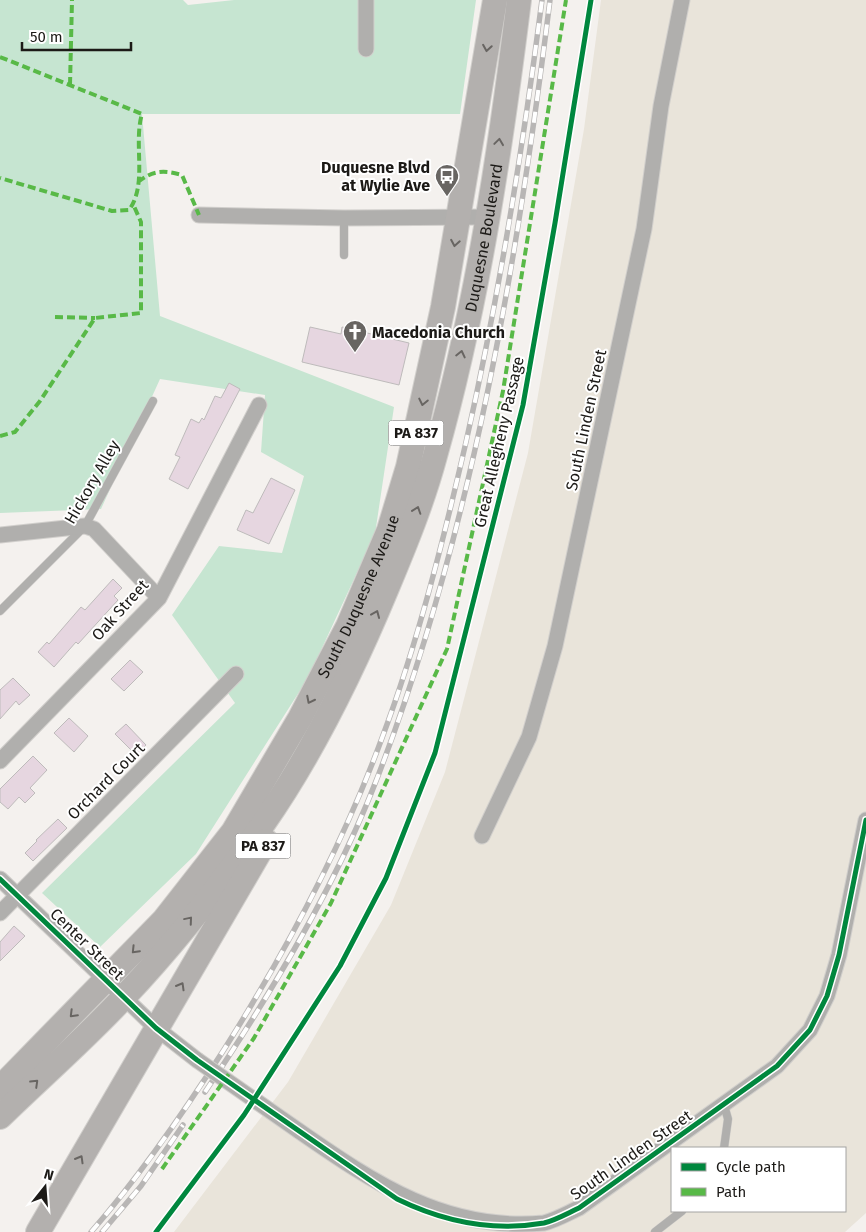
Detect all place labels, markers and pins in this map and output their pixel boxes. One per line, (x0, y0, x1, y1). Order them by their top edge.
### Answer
place label: Duquesne Blvd at Wylie Ave (321, 158, 430, 195)
bus stop icon: Duquesne Blvd at Wylie Ave (434, 163, 460, 197)
church icon: Macedonia Church (342, 319, 368, 353)
place label: Macedonia Church (372, 323, 505, 342)

